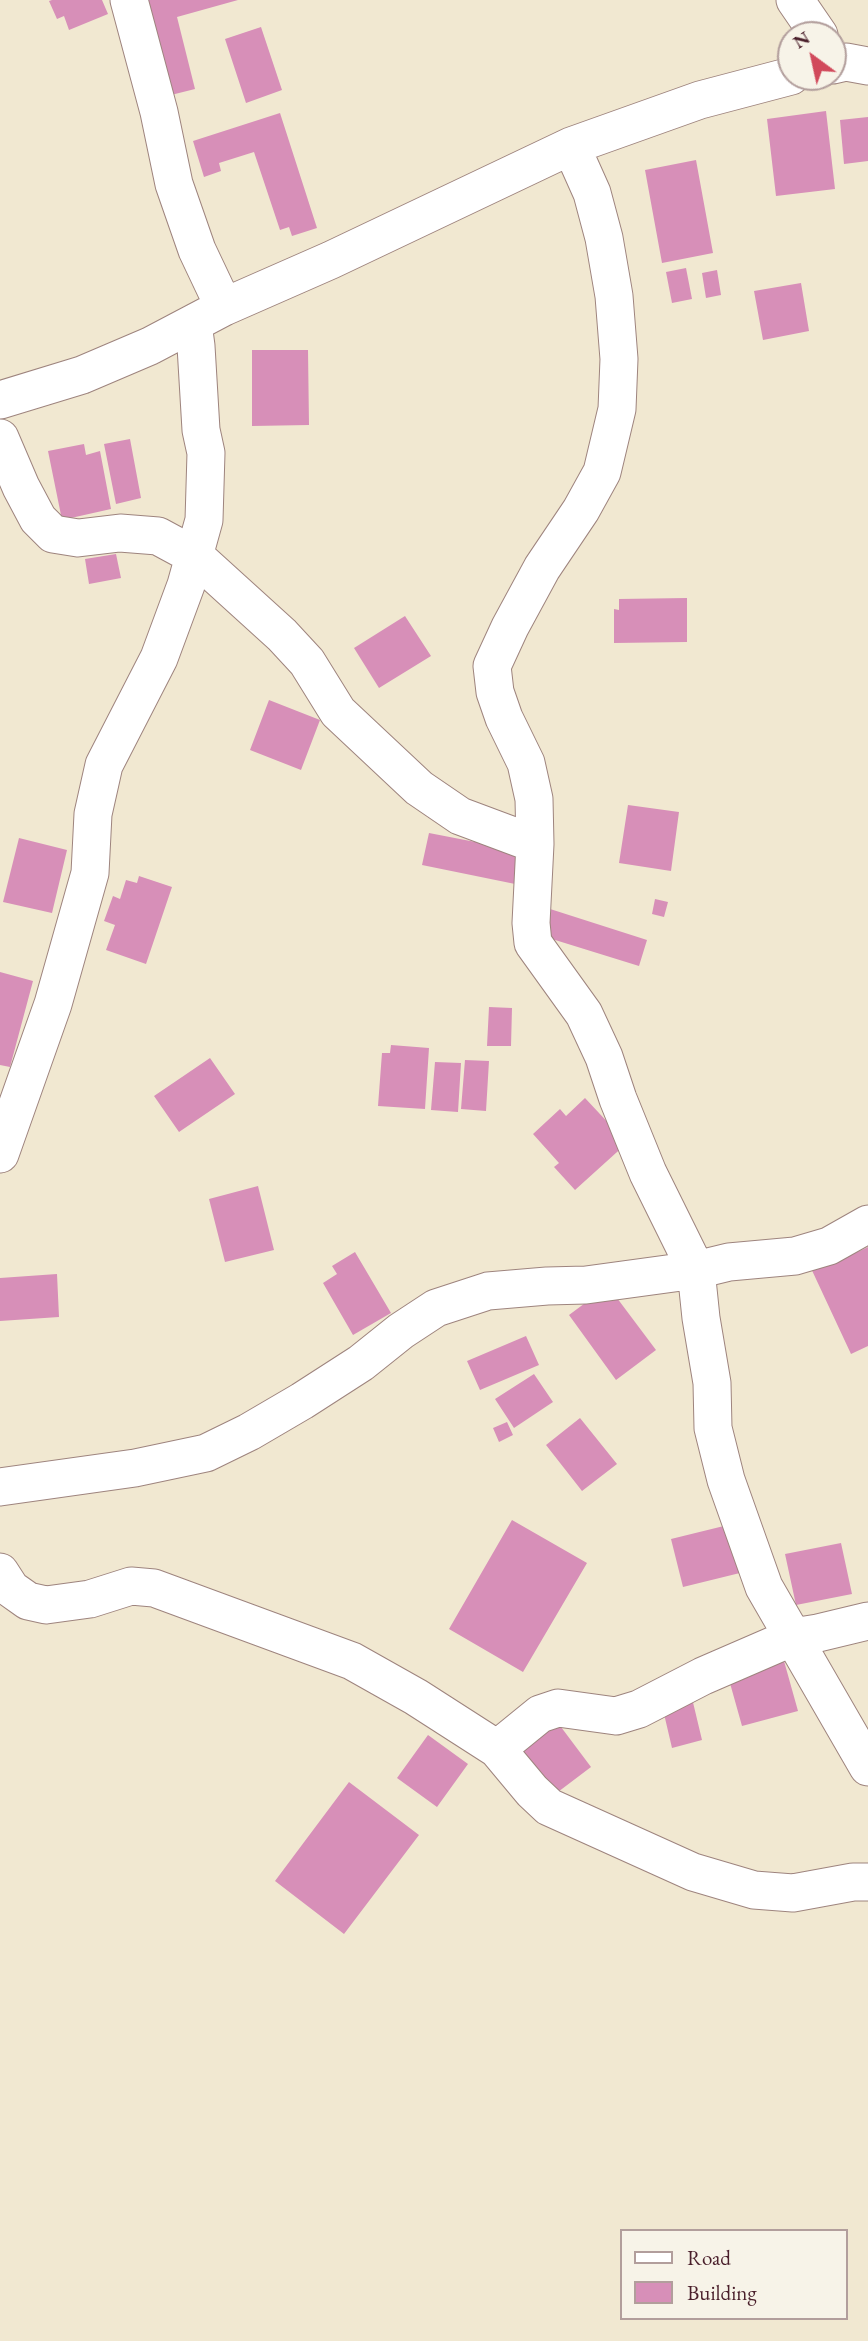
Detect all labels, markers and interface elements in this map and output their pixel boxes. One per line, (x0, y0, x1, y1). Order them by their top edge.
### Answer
north arrow (777, 21, 847, 91)
text: N (788, 25, 815, 54)
legend (620, 2229, 847, 2320)
text: Road (687, 2244, 731, 2271)
text: Building (687, 2279, 757, 2306)

